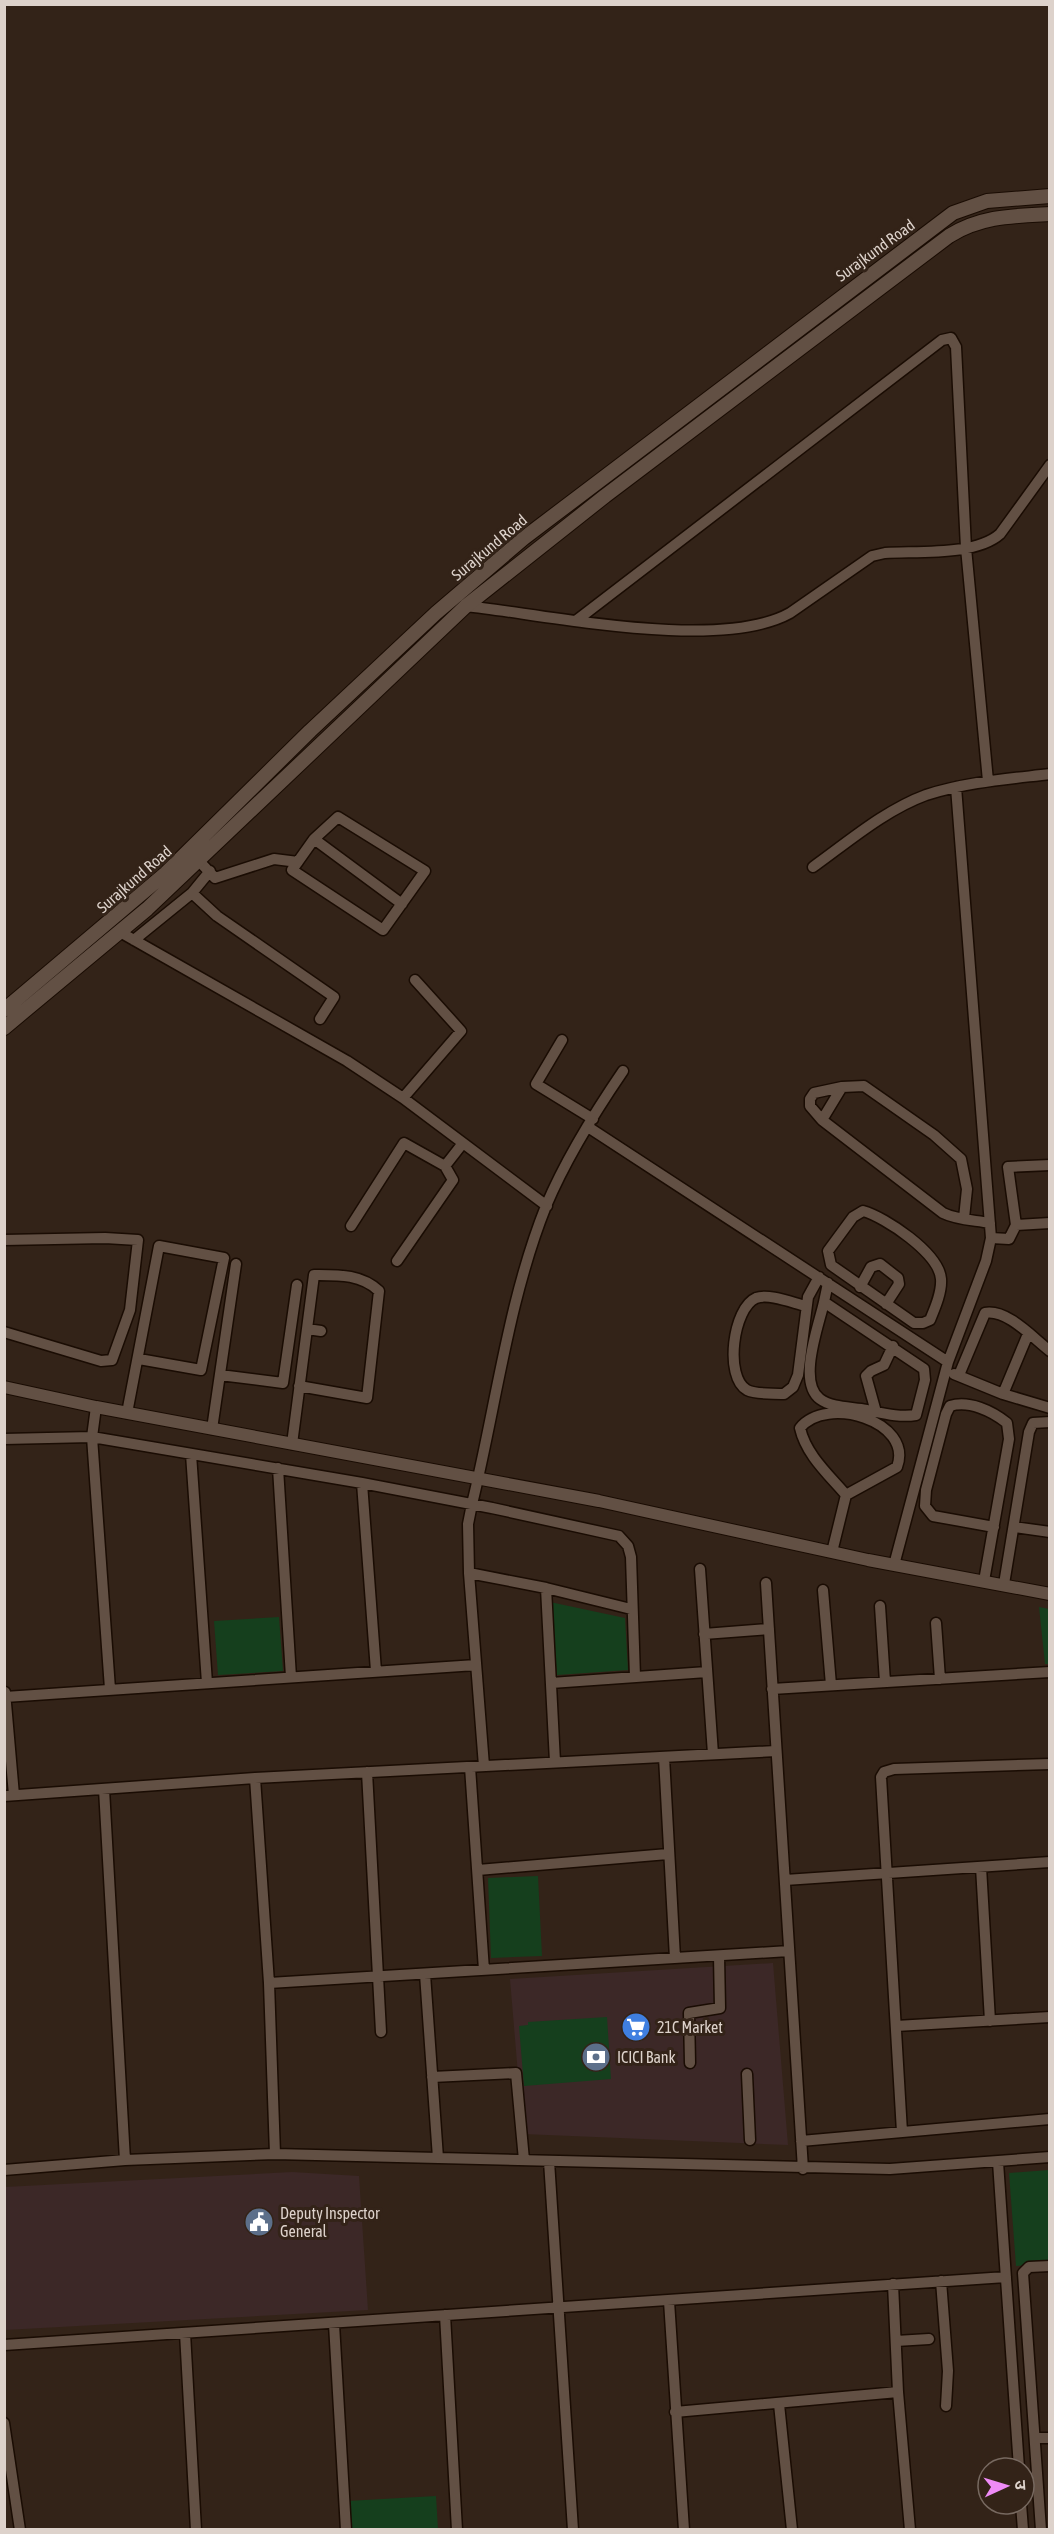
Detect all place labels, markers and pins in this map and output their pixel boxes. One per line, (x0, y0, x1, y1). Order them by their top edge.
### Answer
supermarket icon: 21C Market (620, 2011, 652, 2043)
place label: 21C Market (657, 2018, 723, 2036)
bank icon: ICICI Bank (580, 2041, 612, 2073)
place label: ICICI Bank (617, 2048, 676, 2066)
place label: Deputy Inspector General (280, 2204, 380, 2240)
public building icon: Deputy Inspector General (243, 2206, 275, 2238)

